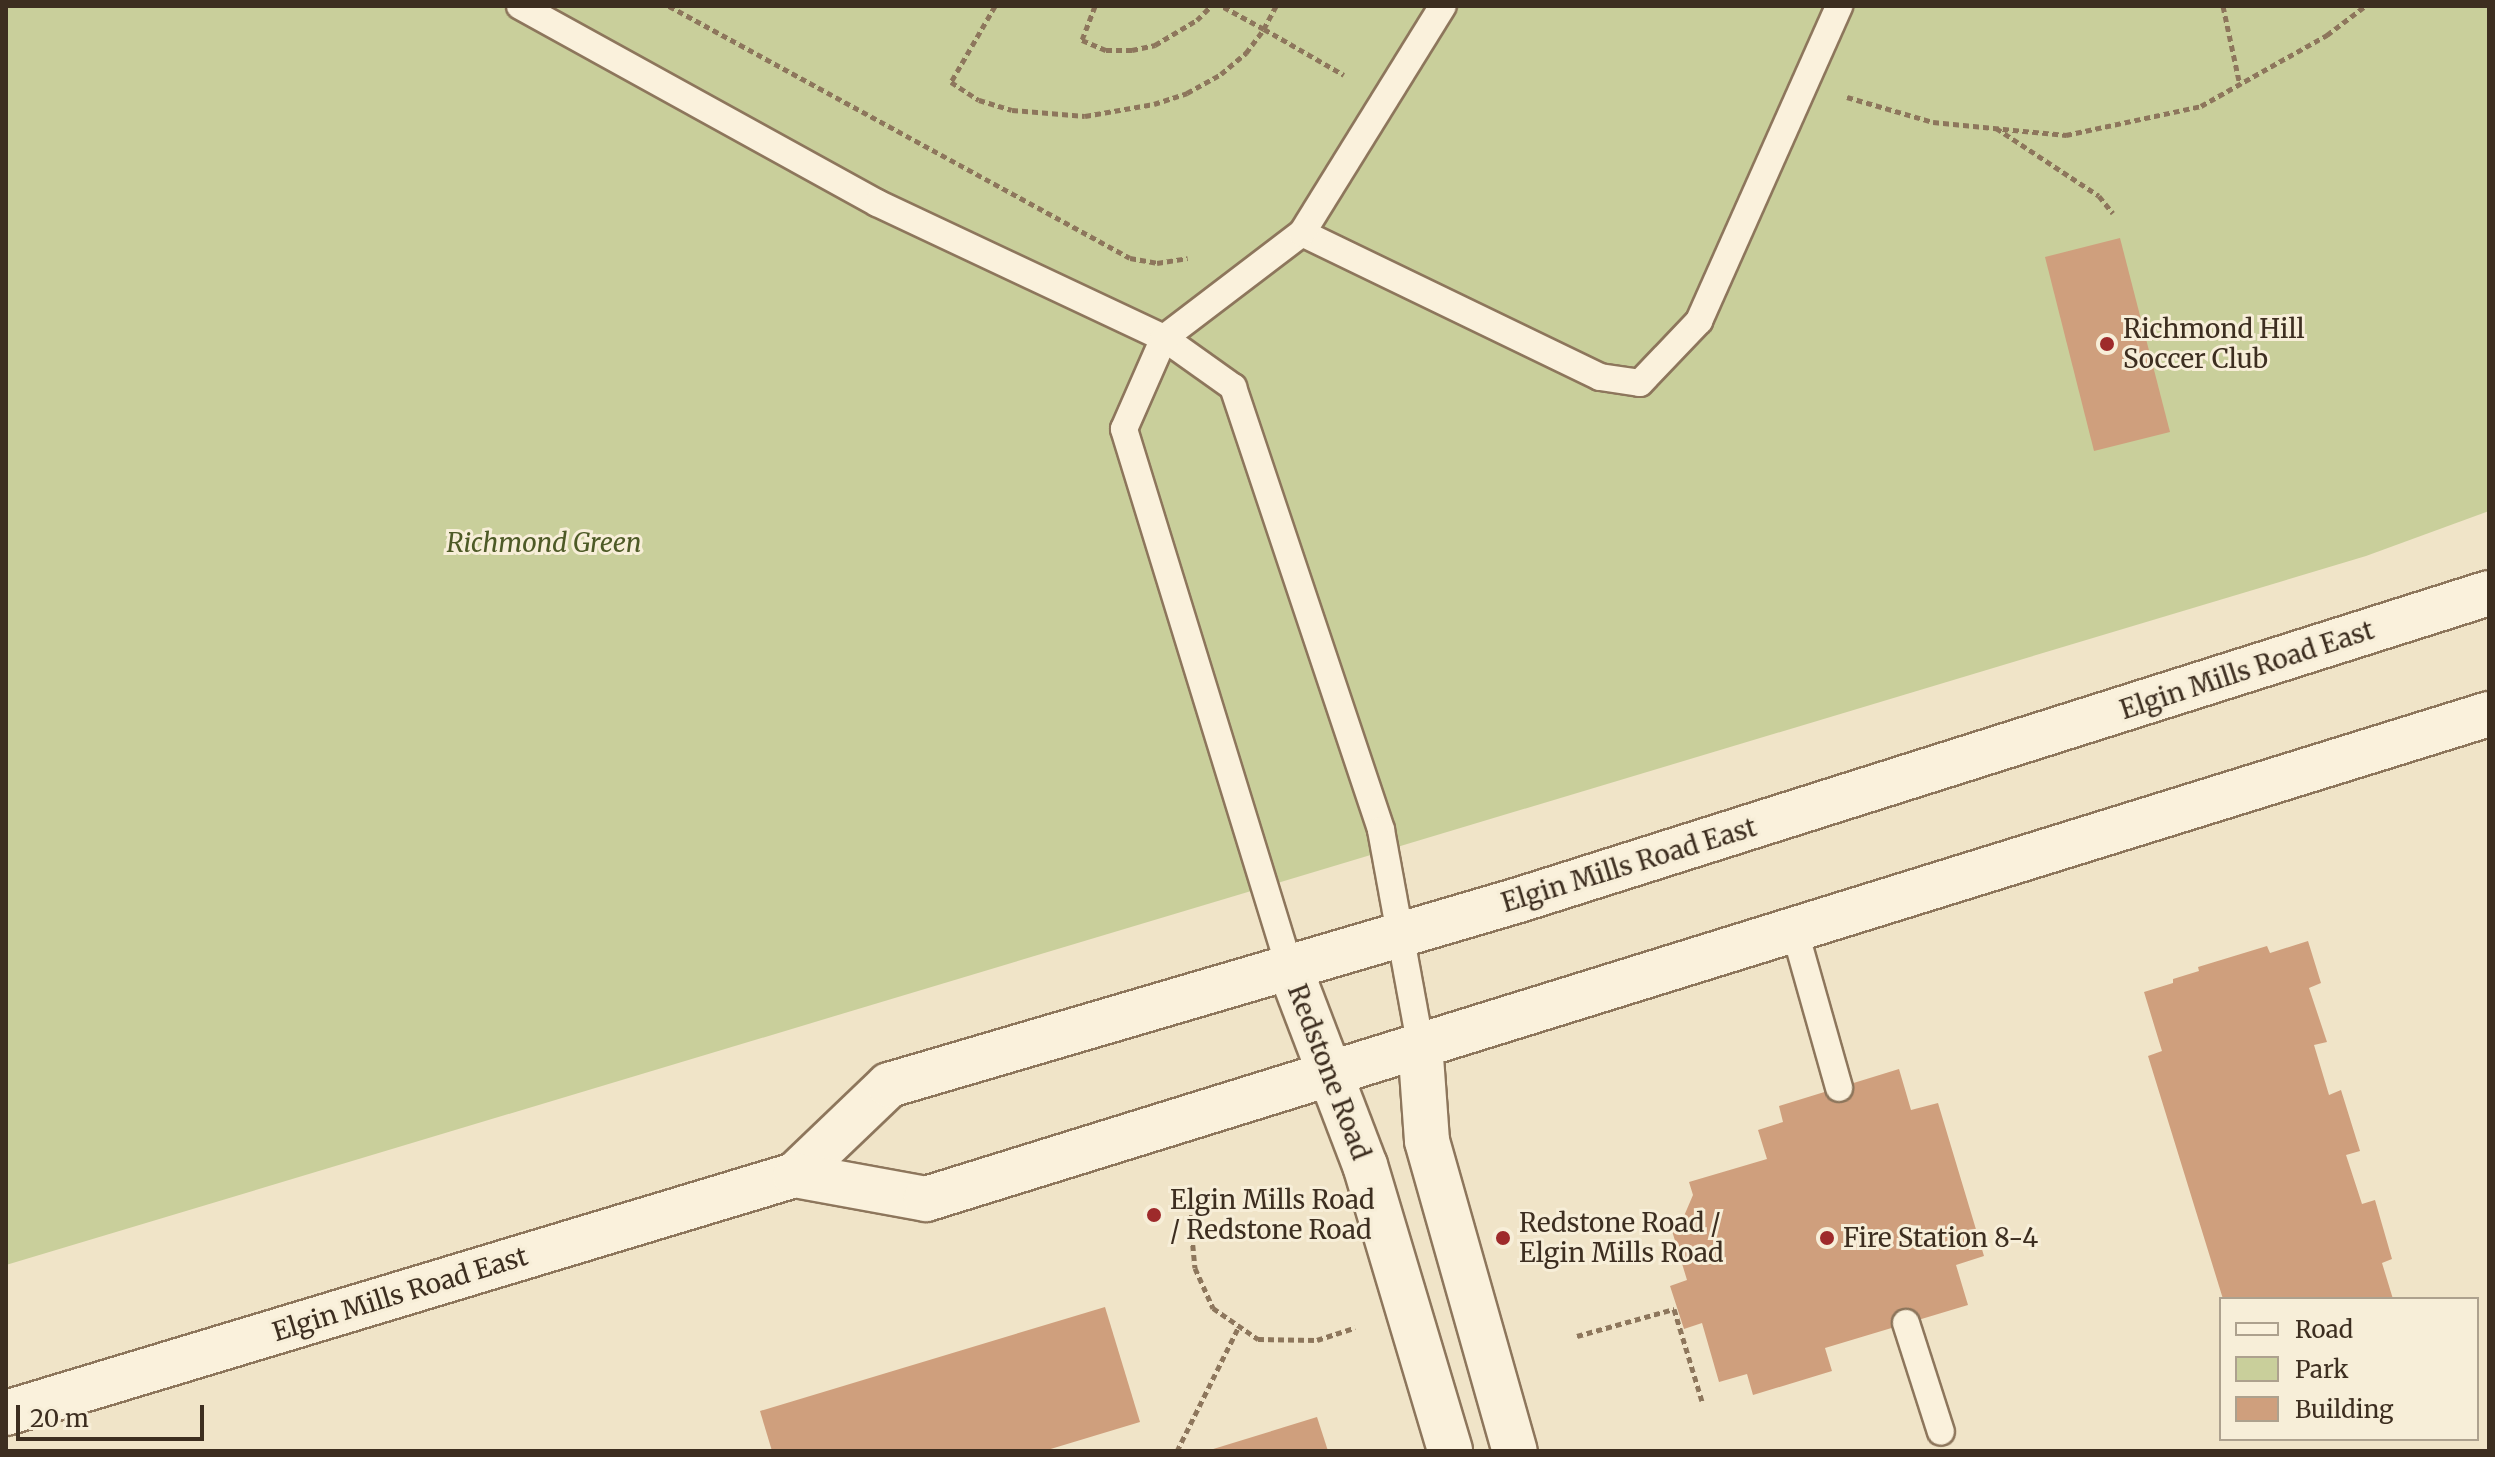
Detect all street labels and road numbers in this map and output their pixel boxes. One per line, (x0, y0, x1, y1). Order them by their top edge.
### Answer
street label: Elgin Mills Road East (2116, 614, 2378, 726)
street label: Elgin Mills Road East (1498, 811, 1760, 919)
street label: Redstone Road (1281, 980, 1377, 1164)
street label: Elgin Mills Road East (269, 1240, 531, 1348)

